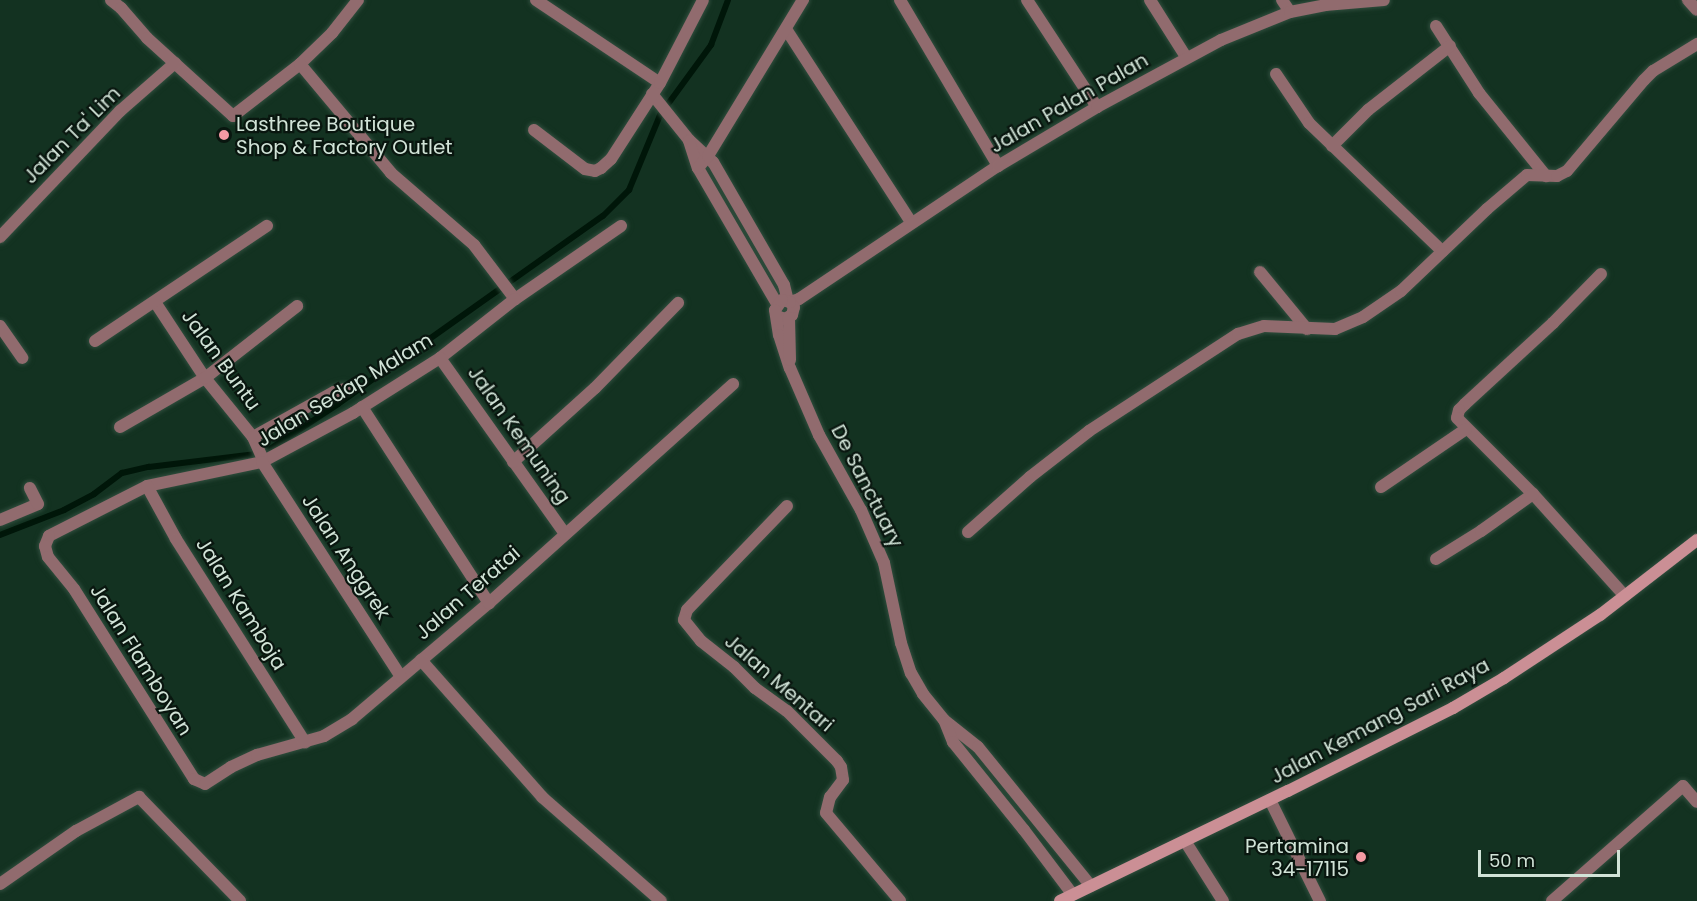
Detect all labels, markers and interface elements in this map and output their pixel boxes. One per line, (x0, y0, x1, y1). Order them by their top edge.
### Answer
street label: Jalan Palan Palan (986, 48, 1152, 158)
street label: Jalan Ta' Lim (18, 81, 126, 189)
place label: Lasthree Boutique Shop & Factory Outlet (236, 112, 453, 159)
marker: Lasthree Boutique Shop & Factory Outlet (217, 128, 231, 142)
street label: Jalan Buntu (176, 305, 266, 415)
street label: Jalan Sedap Malam (253, 328, 437, 452)
street label: Jalan Kemuning (463, 362, 575, 508)
street label: De Sanctuary (826, 421, 908, 551)
street label: Jalan Anggrek (297, 490, 395, 624)
street label: Jalan Kamboja (191, 533, 291, 675)
street label: Jalan Teratai (411, 541, 525, 645)
street label: Jalan Flamboyan (85, 580, 197, 740)
street label: Jalan Mentari (720, 629, 838, 737)
street label: Jalan Kemang Sari Raya (1267, 653, 1493, 789)
place label: Pertamina 34-17115 (1245, 834, 1349, 881)
scale bar (1481, 838, 1624, 876)
text: 50 m (1489, 848, 1535, 873)
marker: Pertamina 34-17115 (1354, 850, 1368, 864)

